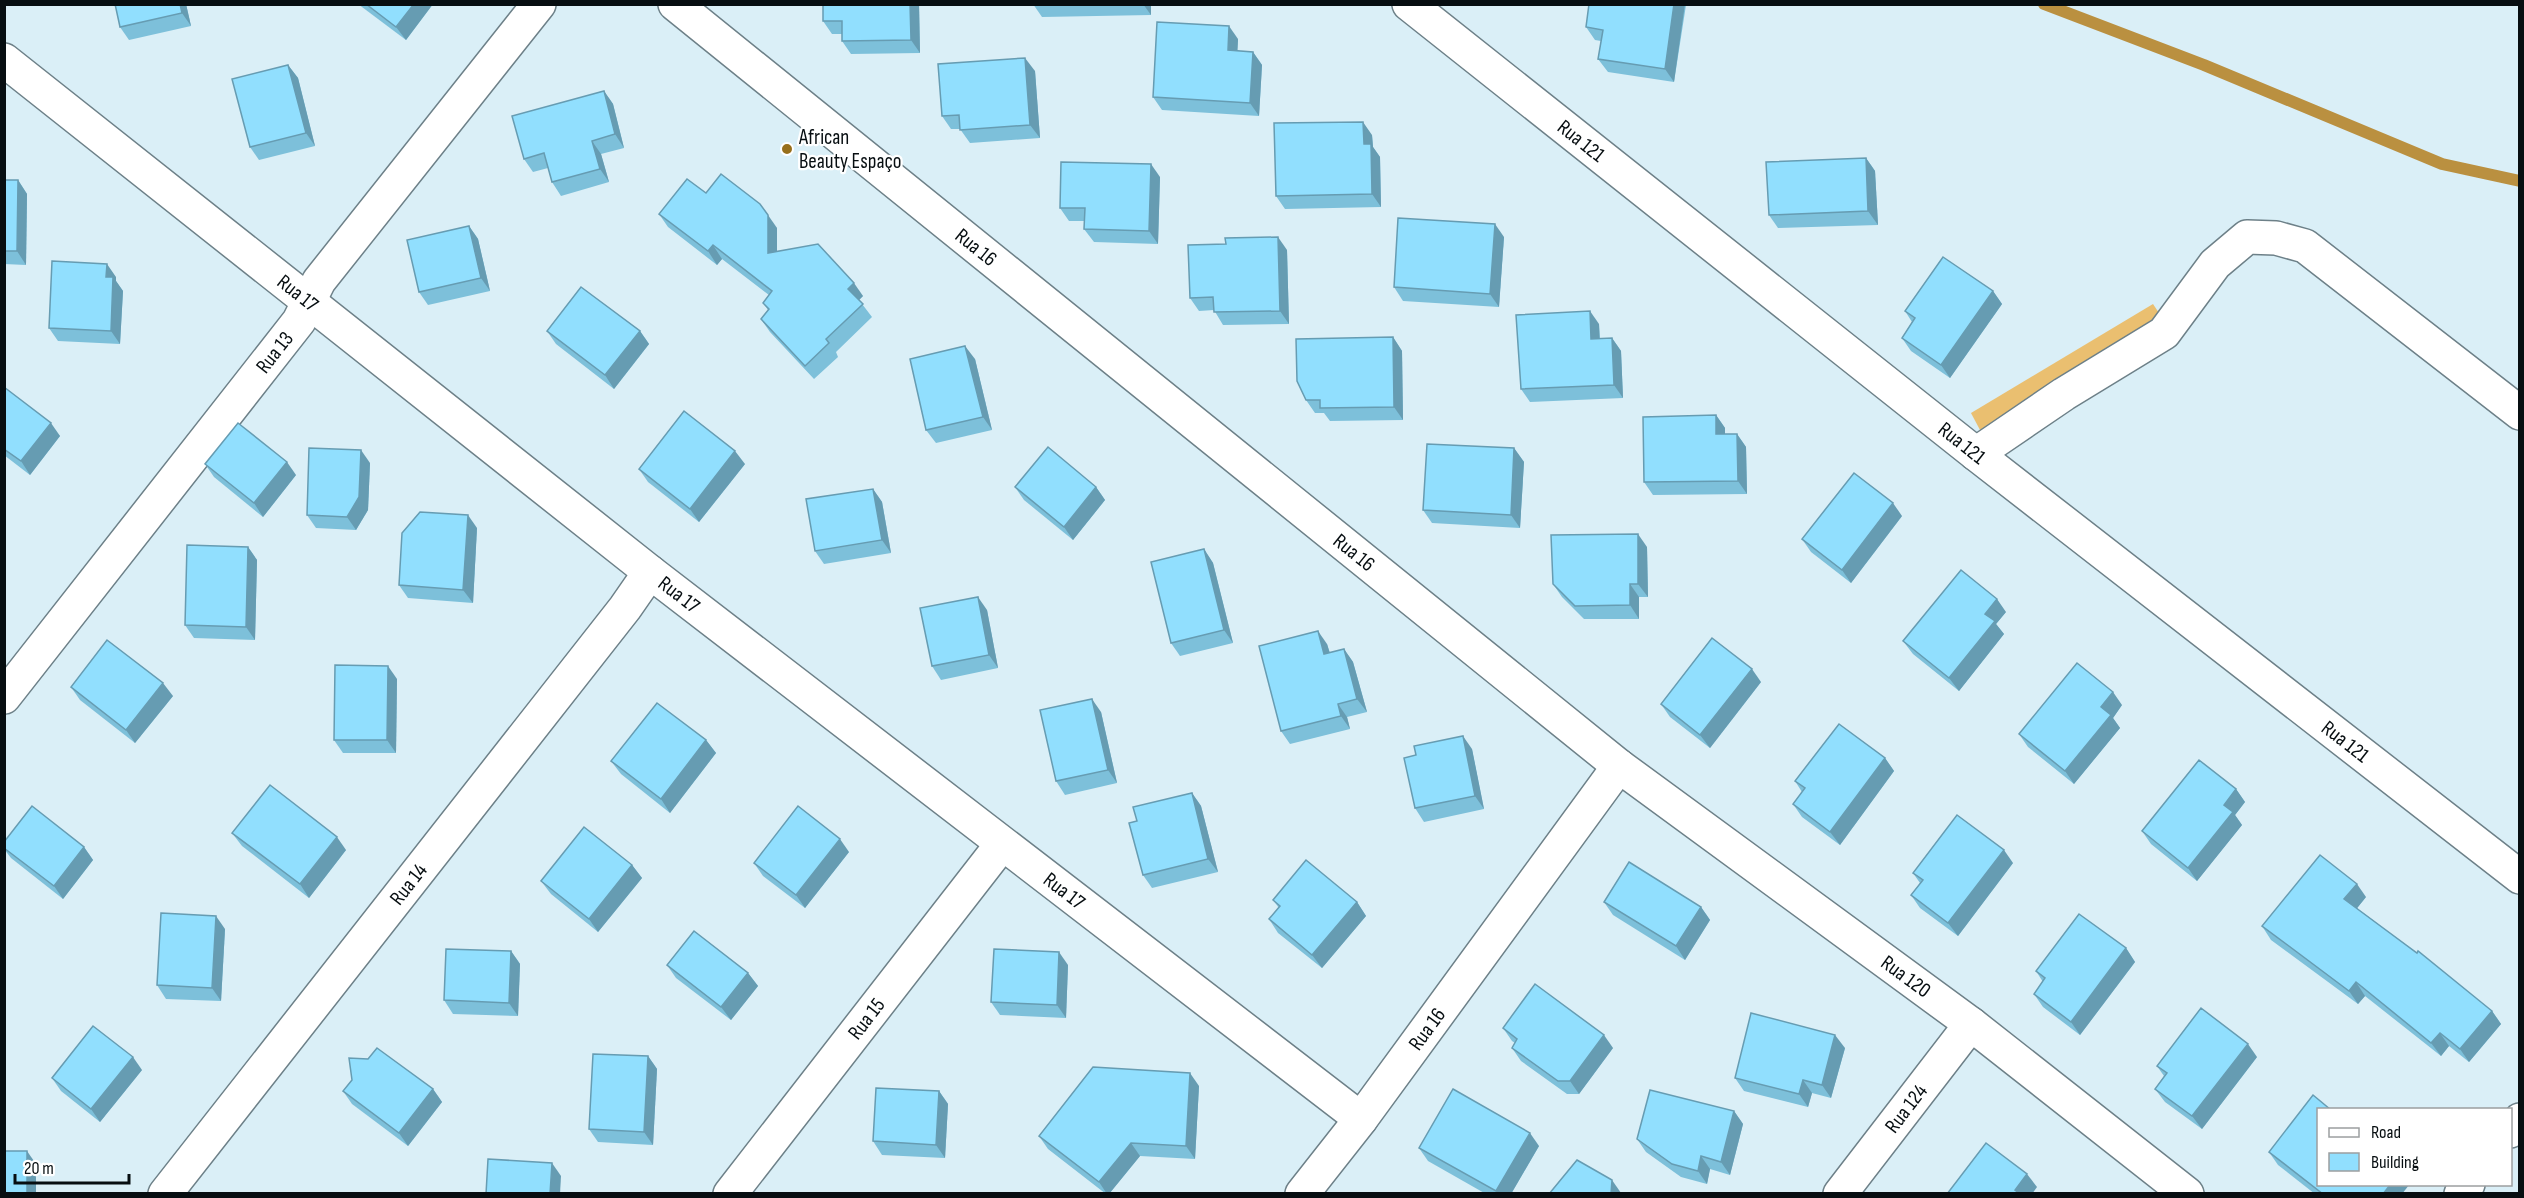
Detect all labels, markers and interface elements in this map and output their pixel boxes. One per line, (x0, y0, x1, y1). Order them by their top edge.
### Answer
street label: Rua 121 (1553, 114, 1611, 168)
place label: African Beauty Espaço (798, 125, 902, 174)
marker: African Beauty Espaço (780, 142, 794, 156)
street label: Rua 16 (950, 223, 1002, 271)
street label: Rua 17 (272, 269, 324, 317)
street label: Rua 13 (250, 327, 298, 378)
street label: Rua 121 (1933, 416, 1991, 470)
street label: Rua 16 (1328, 528, 1380, 577)
street label: Rua 17 (653, 571, 705, 619)
street label: Rua 121 (2317, 715, 2375, 768)
street label: Rua 14 (384, 858, 432, 910)
street label: Rua 17 (1039, 867, 1090, 915)
street label: Rua 120 (1876, 950, 1936, 1003)
street label: Rua 15 (842, 993, 890, 1044)
street label: Rua 16 (1403, 1003, 1451, 1055)
street label: Rua 124 (1879, 1079, 1933, 1138)
legend (2317, 1108, 2512, 1186)
text: Road (2371, 1122, 2401, 1143)
scale bar (15, 1147, 129, 1185)
text: Building (2371, 1152, 2419, 1173)
text: 20 m (24, 1158, 54, 1179)

